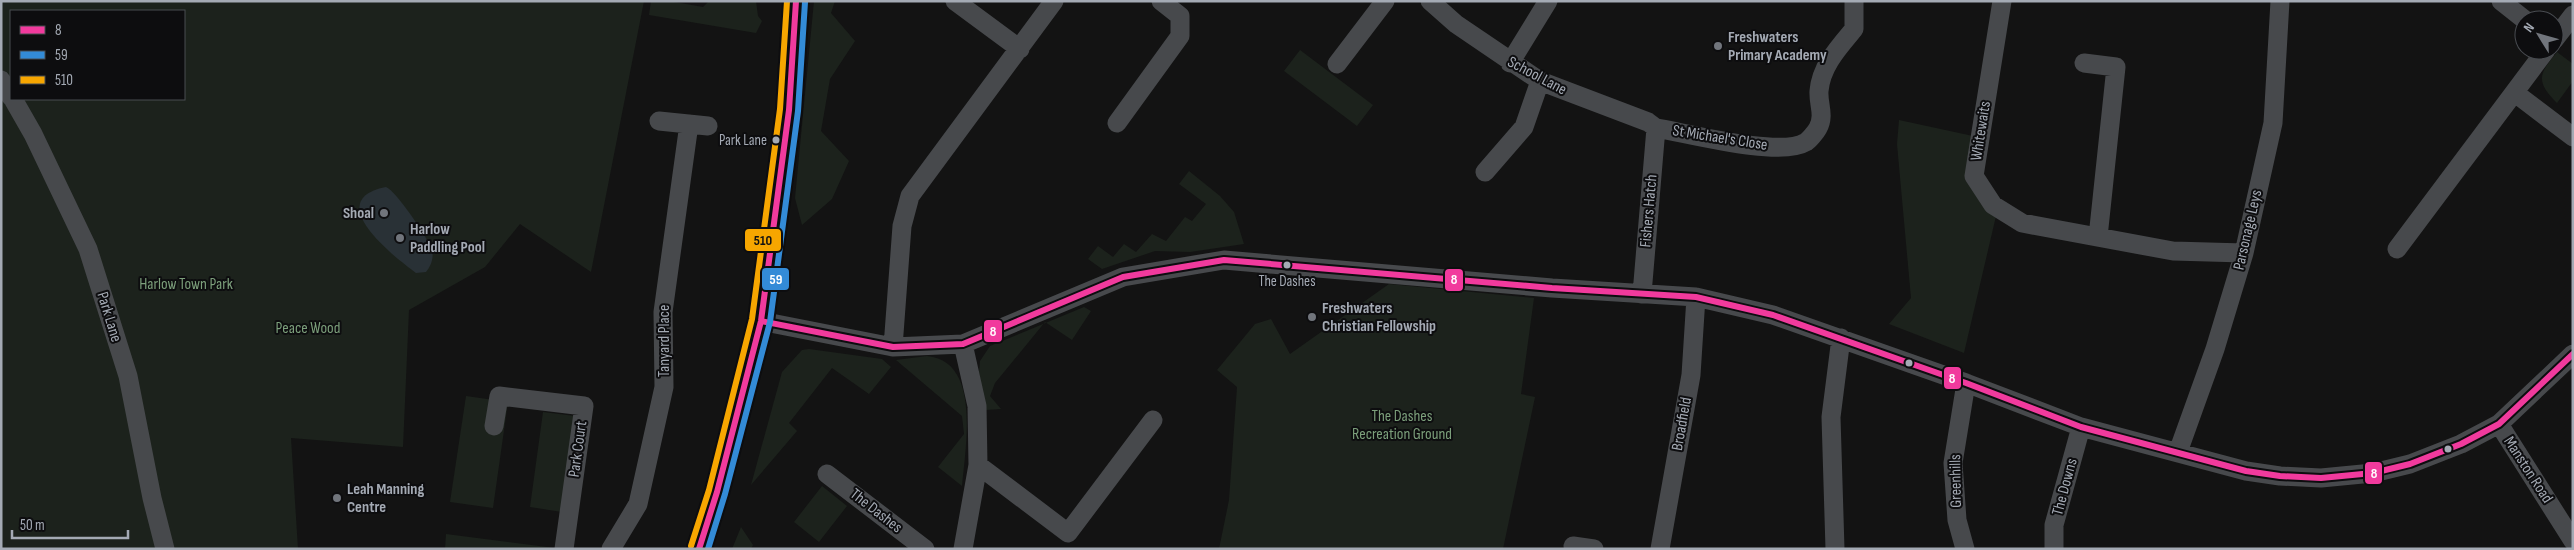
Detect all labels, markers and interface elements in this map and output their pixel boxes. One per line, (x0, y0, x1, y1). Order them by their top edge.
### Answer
legend (10, 10, 185, 100)
north arrow (2514, 10, 2564, 60)
text: N (2520, 19, 2538, 36)
text: 8 (55, 21, 62, 40)
place label: Freshwaters Primary Academy (1728, 28, 1827, 65)
marker: Freshwaters Primary Academy (1712, 40, 1724, 52)
text: 59 (55, 46, 68, 65)
street label: School Lane (1504, 53, 1570, 99)
text: 510 (55, 71, 73, 90)
street label: Whitewaits (1967, 100, 1995, 162)
street label: St Michael's Close (1671, 121, 1769, 155)
place label: Park Lane (719, 131, 767, 150)
marker: Park Lane (771, 135, 781, 145)
street label: Fishers Hatch (1636, 174, 1662, 248)
street label: Parsonage Leys (2230, 188, 2267, 272)
place label: Shoal (343, 204, 374, 223)
marker: Shoal (378, 207, 390, 219)
place label: Harlow Paddling Pool (410, 220, 485, 257)
line badge: 510 (744, 228, 782, 252)
marker: Harlow Paddling Pool (394, 232, 406, 244)
text: 510 (754, 232, 772, 249)
marker: The Dashes (1282, 260, 1292, 270)
line badge: 59 (761, 267, 790, 291)
line badge: 8 (1444, 268, 1464, 292)
text: 59 (770, 271, 783, 288)
text: 8 (1451, 271, 1458, 288)
place label: The Dashes (1258, 272, 1316, 291)
park label: Harlow Town Park (139, 275, 233, 294)
street label: Park Lane (92, 290, 126, 344)
place label: Freshwaters Christian Fellowship (1322, 299, 1436, 336)
street label: Tanyard Place (655, 305, 674, 377)
marker: Freshwaters Christian Fellowship (1306, 311, 1318, 323)
park label: Peace Wood (276, 319, 340, 338)
line badge: 8 (983, 319, 1003, 343)
text: 8 (990, 323, 997, 340)
unlabelled marker (1904, 358, 1914, 368)
line badge: 8 (1943, 366, 1962, 390)
text: 8 (1949, 370, 1956, 387)
street label: Broadfield (1668, 396, 1696, 452)
park label: The Dashes Recreation Ground (1352, 407, 1452, 444)
street label: Park Court (565, 420, 591, 478)
street label: Manston Road (2499, 433, 2557, 507)
unlabelled marker (2443, 444, 2453, 454)
street label: Greenhills (1946, 454, 1966, 508)
street label: The Downs (2048, 456, 2082, 518)
line badge: 8 (2364, 461, 2383, 485)
text: 8 (2371, 465, 2378, 482)
place label: Leah Manning Centre (347, 480, 424, 517)
street label: The Dashes (846, 485, 906, 537)
marker: Leah Manning Centre (331, 492, 343, 504)
scale bar (12, 508, 129, 540)
text: 50 m (20, 516, 45, 535)

